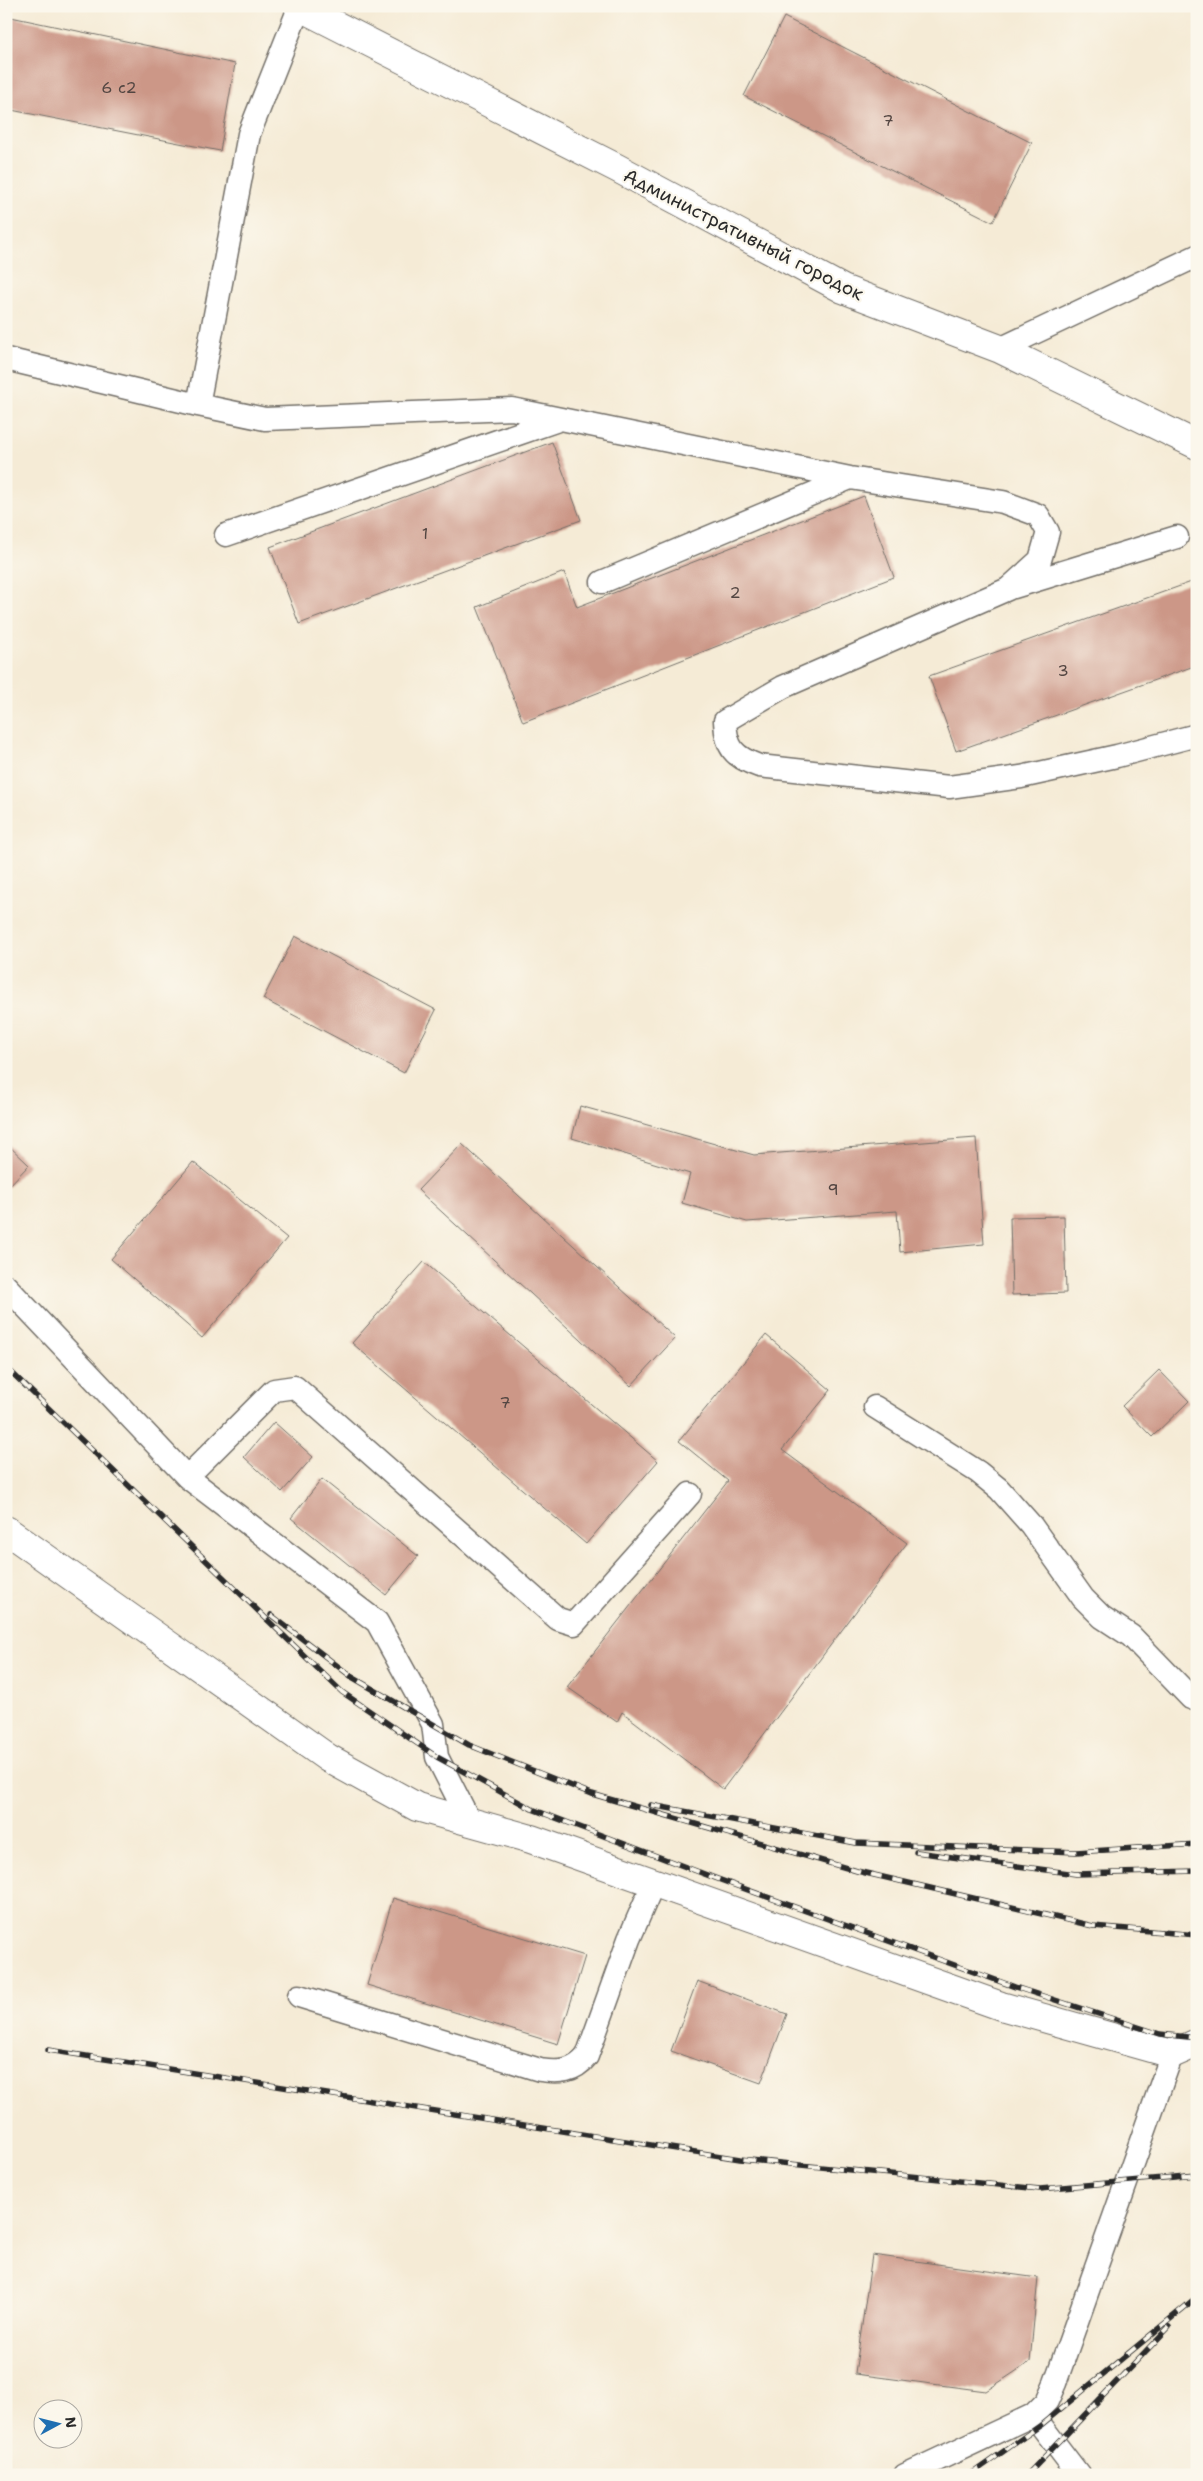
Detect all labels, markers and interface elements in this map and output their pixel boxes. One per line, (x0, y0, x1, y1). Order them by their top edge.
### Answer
house number: 6 с2 (101, 77, 137, 98)
house number: 7 (882, 110, 894, 131)
street label: Административный городок (619, 163, 868, 306)
house number: 1 (422, 523, 428, 544)
house number: 2 (729, 582, 741, 603)
house number: 3 (1057, 660, 1069, 681)
house number: 9 (827, 1179, 839, 1200)
house number: 7 (499, 1392, 511, 1413)
north arrow (32, 2398, 82, 2448)
text: N (61, 2416, 81, 2429)

